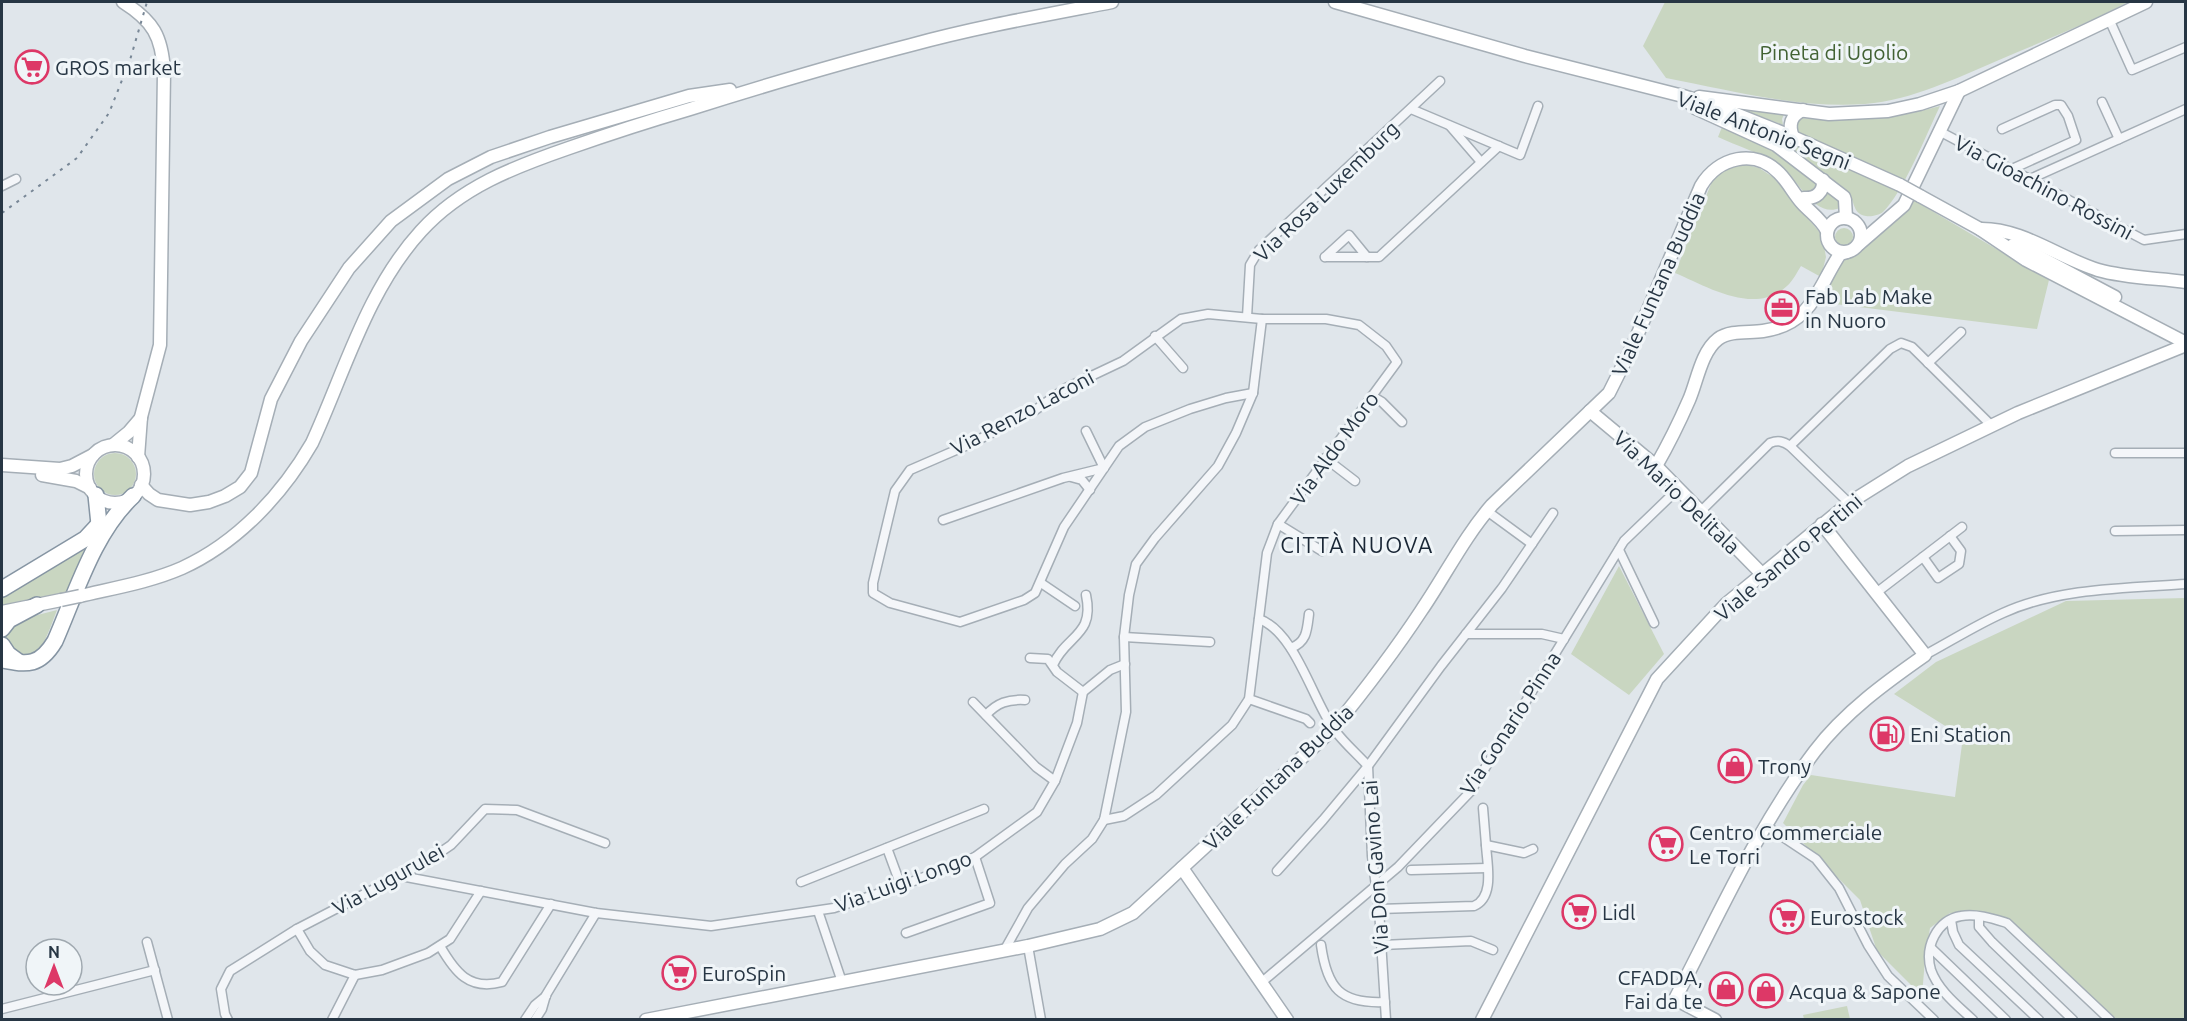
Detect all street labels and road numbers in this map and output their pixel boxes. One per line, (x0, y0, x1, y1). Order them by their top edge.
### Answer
street label: Viale Antonio Segni (1674, 86, 1854, 174)
street label: Via Rosa Luxemburg (1249, 116, 1403, 266)
street label: Via Gioachino Rossini (1951, 130, 2137, 244)
street label: Viale Funtana Buddia (1607, 188, 1709, 380)
street label: Via Renzo Laconi (946, 364, 1098, 460)
street label: Via Aldo Moro (1285, 387, 1383, 509)
street label: Via Mario Delitala (1609, 426, 1745, 558)
street label: Viale Sandro Pertini (1709, 488, 1867, 626)
street label: Via Gonario Pinna (1455, 647, 1565, 799)
street label: Viale Funtana Buddia (1198, 699, 1358, 855)
street label: Via Don Gavino Lai (1357, 779, 1393, 955)
street label: Via Lugurulei (328, 839, 448, 919)
street label: Via Luigi Longo (831, 845, 975, 917)

